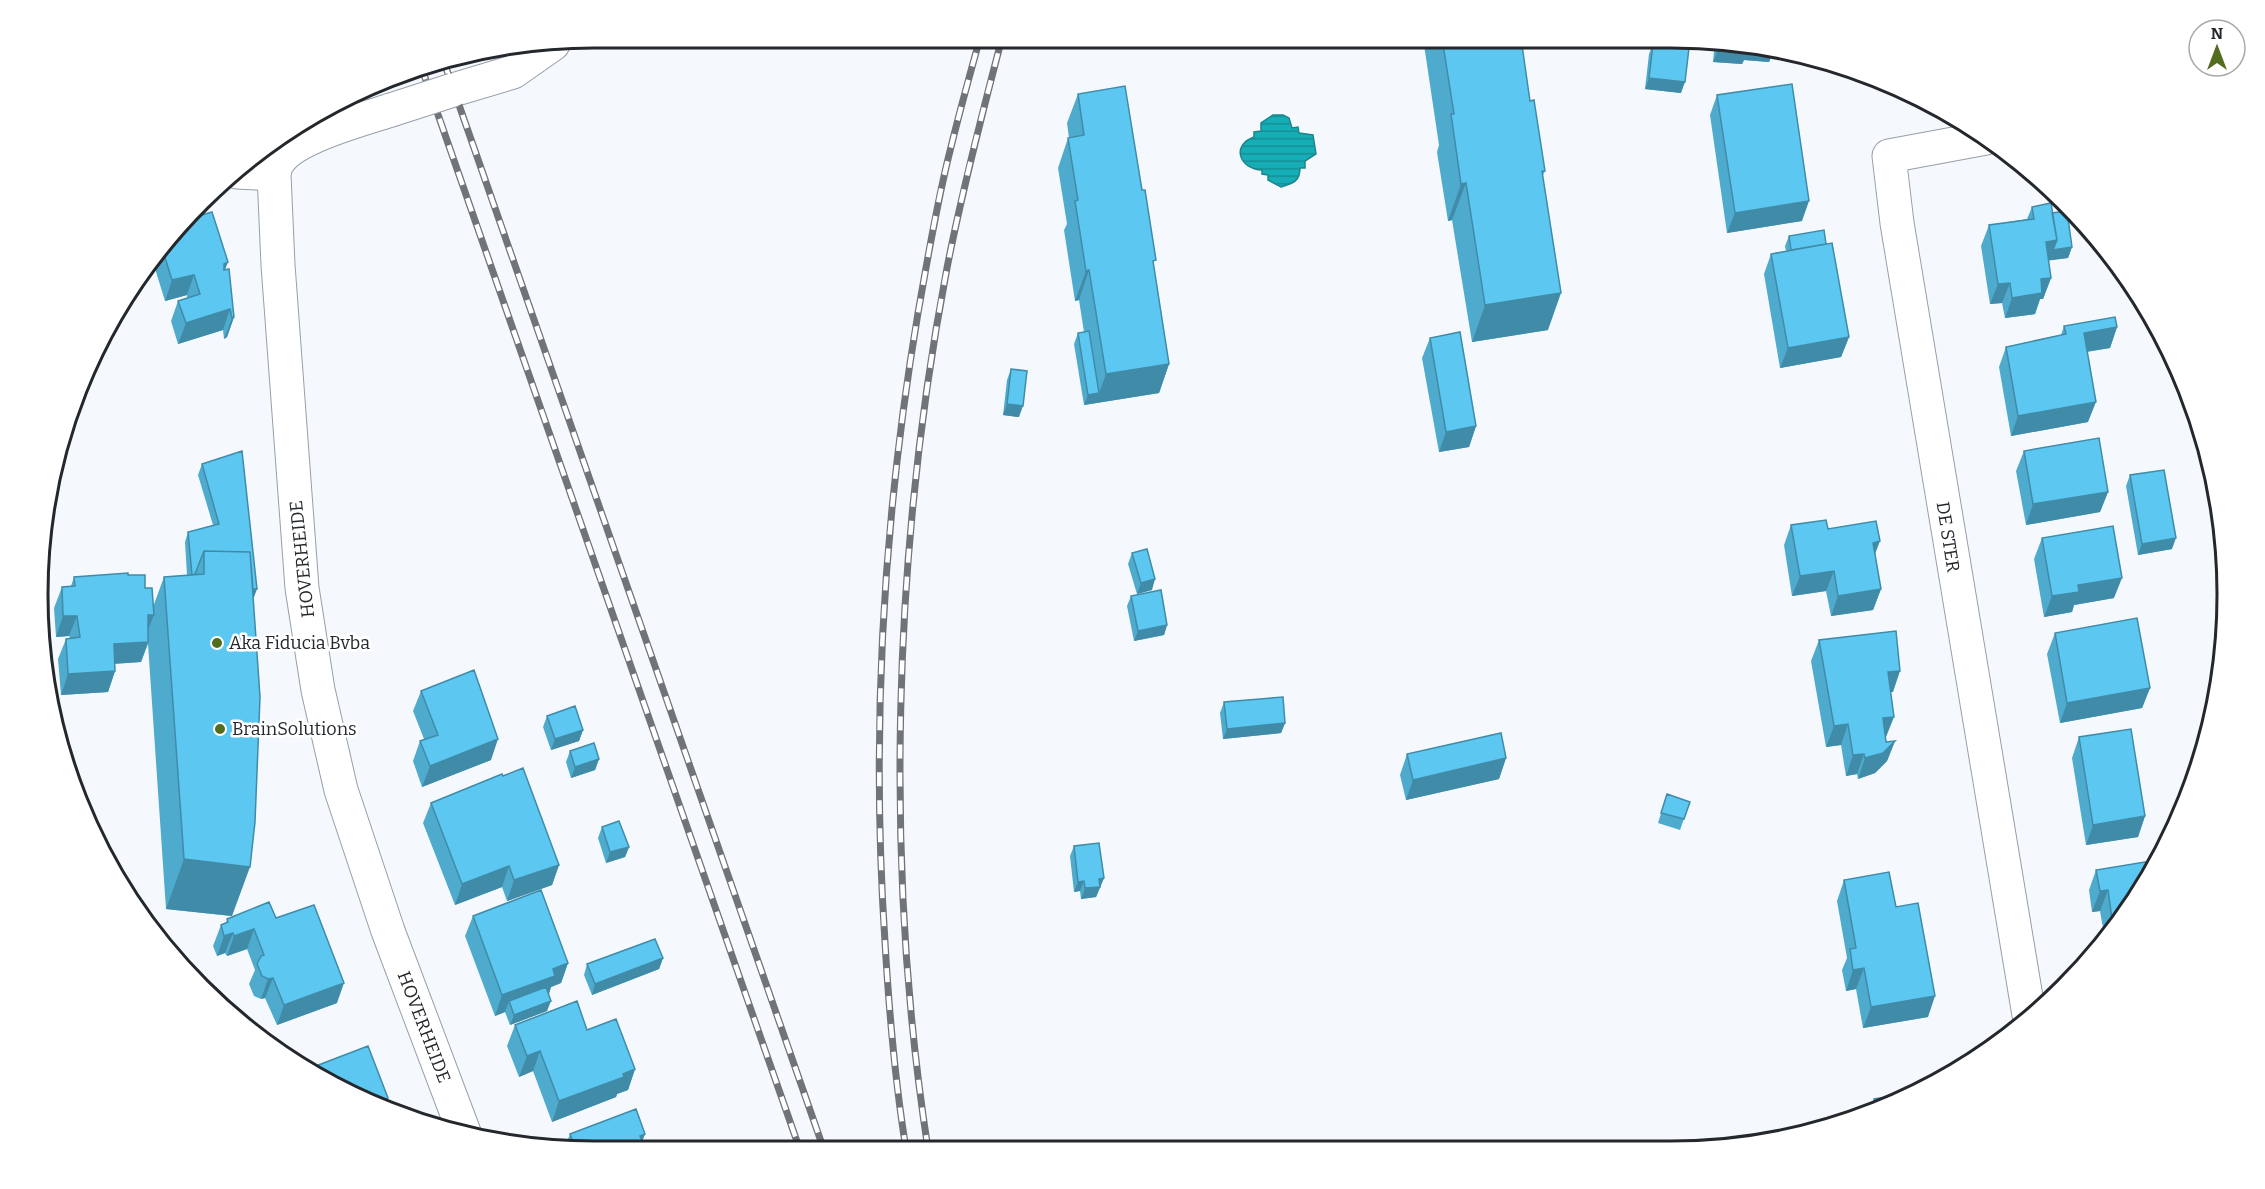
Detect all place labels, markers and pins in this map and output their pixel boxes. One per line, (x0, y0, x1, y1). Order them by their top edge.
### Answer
place label: Aka Fiducia Bvba (229, 632, 370, 654)
marker: Aka Fiducia Bvba (210, 636, 224, 650)
place label: BrainSolutions (232, 718, 357, 740)
marker: BrainSolutions (213, 722, 227, 736)

